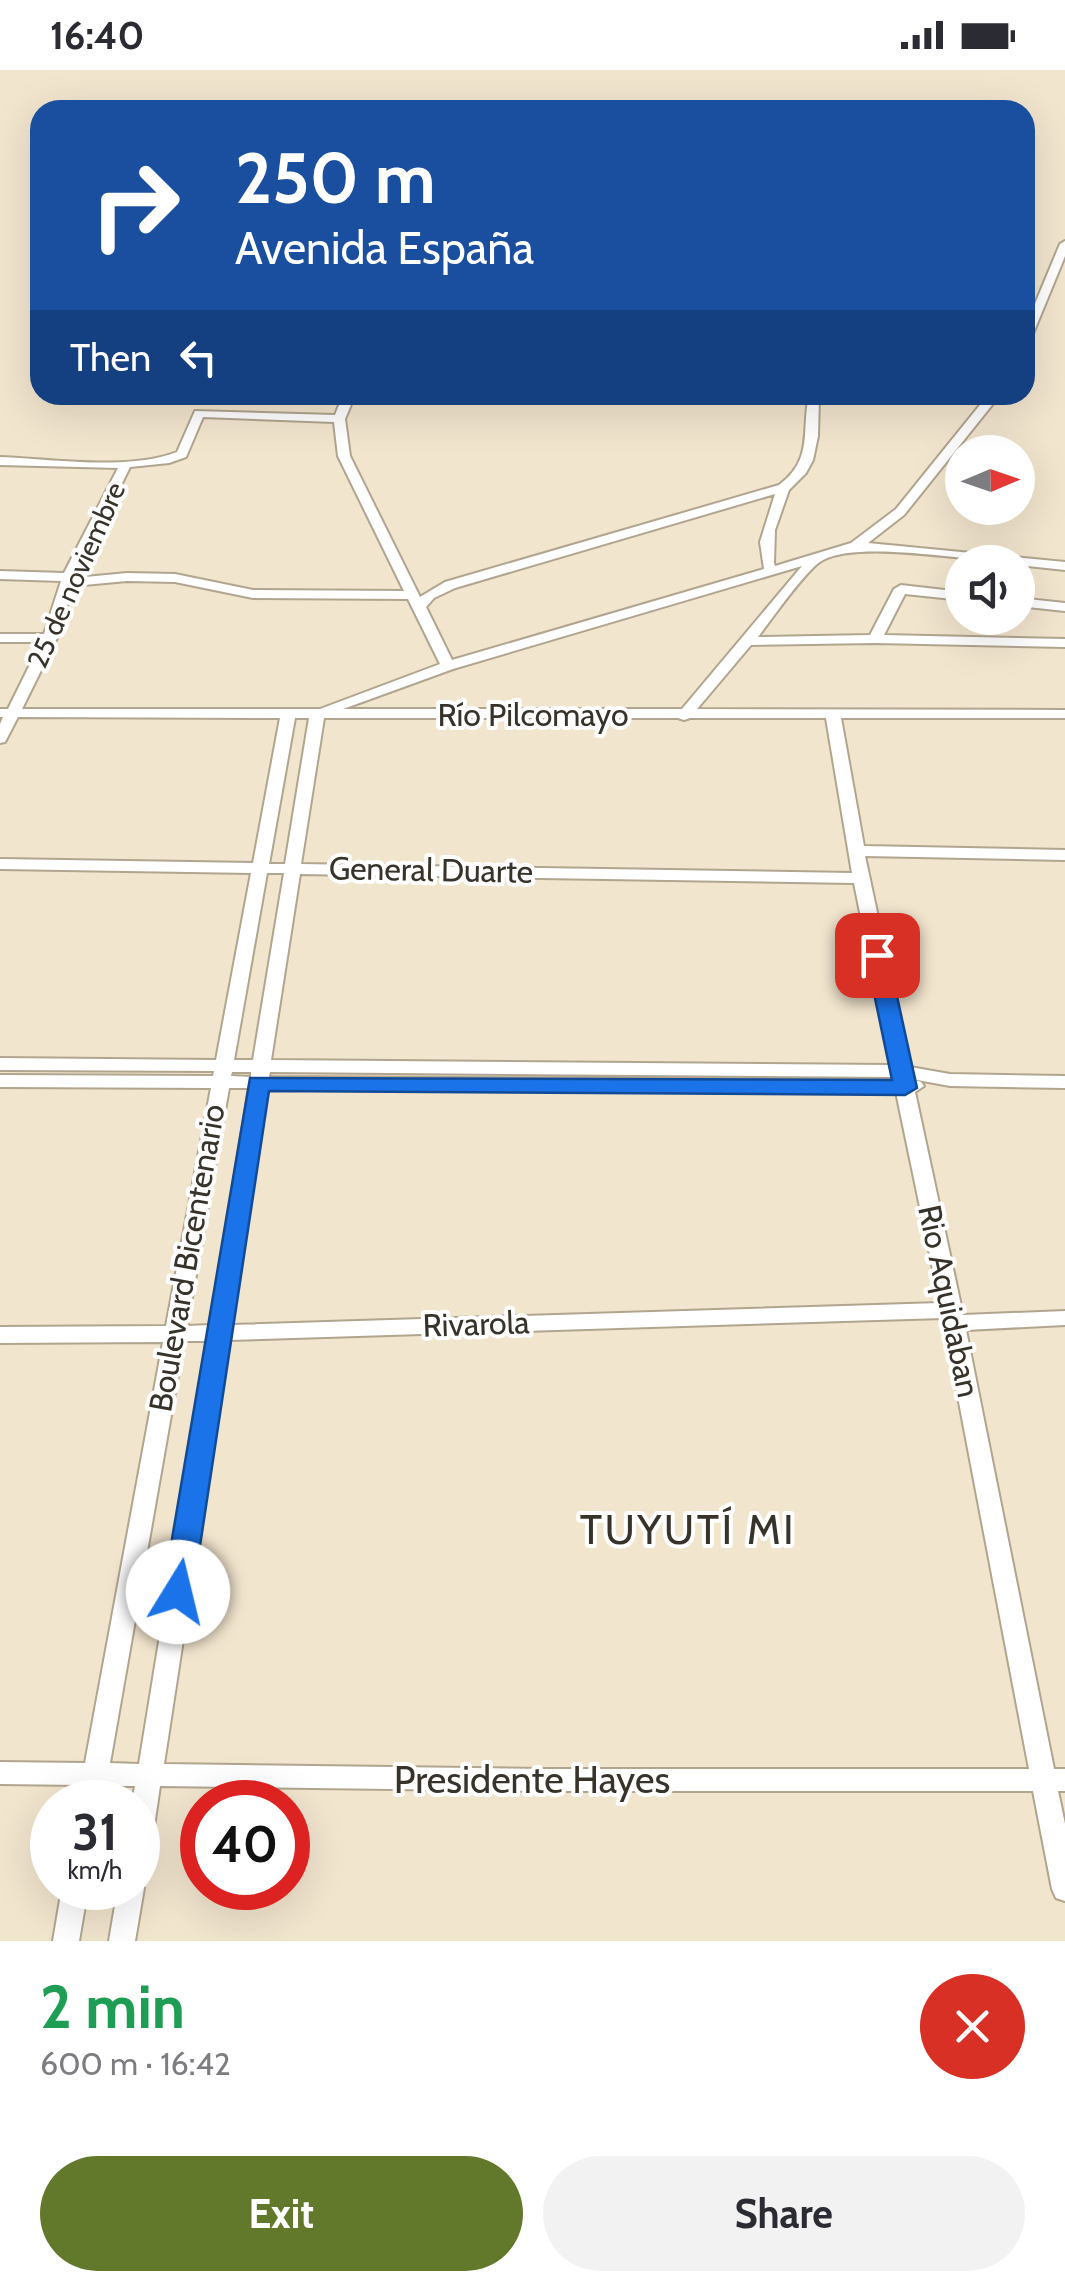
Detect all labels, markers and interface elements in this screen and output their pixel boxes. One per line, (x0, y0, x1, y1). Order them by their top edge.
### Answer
text: 16:40 (50, 12, 144, 59)
text: 250 m (235, 135, 436, 221)
icon: right (70, 140, 200, 270)
text: Avenida España (235, 221, 534, 275)
icon: left (171, 330, 226, 385)
text: Then (70, 334, 151, 381)
north arrow (945, 435, 1035, 525)
map controls (945, 435, 1035, 635)
street label: 25 de noviembre (20, 477, 132, 673)
button: sound (945, 545, 1035, 635)
street label: Río Pilcomayo (437, 695, 629, 734)
street label: General Duarte (329, 848, 534, 891)
pin (835, 913, 920, 998)
icon: arrive (850, 928, 905, 983)
street label: Boulevard Bicentenario (140, 1101, 233, 1415)
street label: Rio Aquidaban (910, 1201, 989, 1401)
street label: Rivarola (422, 1302, 531, 1345)
district label: TUYUTÍ MI (580, 1503, 796, 1555)
position arrow (126, 1540, 230, 1644)
street label: Presidente Hayes (394, 1756, 670, 1803)
speed limit sign: 40 (180, 1780, 310, 1910)
text: 31 (72, 1802, 118, 1863)
text: km/h (68, 1855, 122, 1885)
text: 2 min (40, 1970, 185, 2043)
button: close (920, 1974, 1025, 2079)
text: 600 m · 16:42 (40, 2044, 231, 2083)
button: Exit (40, 2156, 523, 2271)
button: Share (543, 2156, 1025, 2271)

